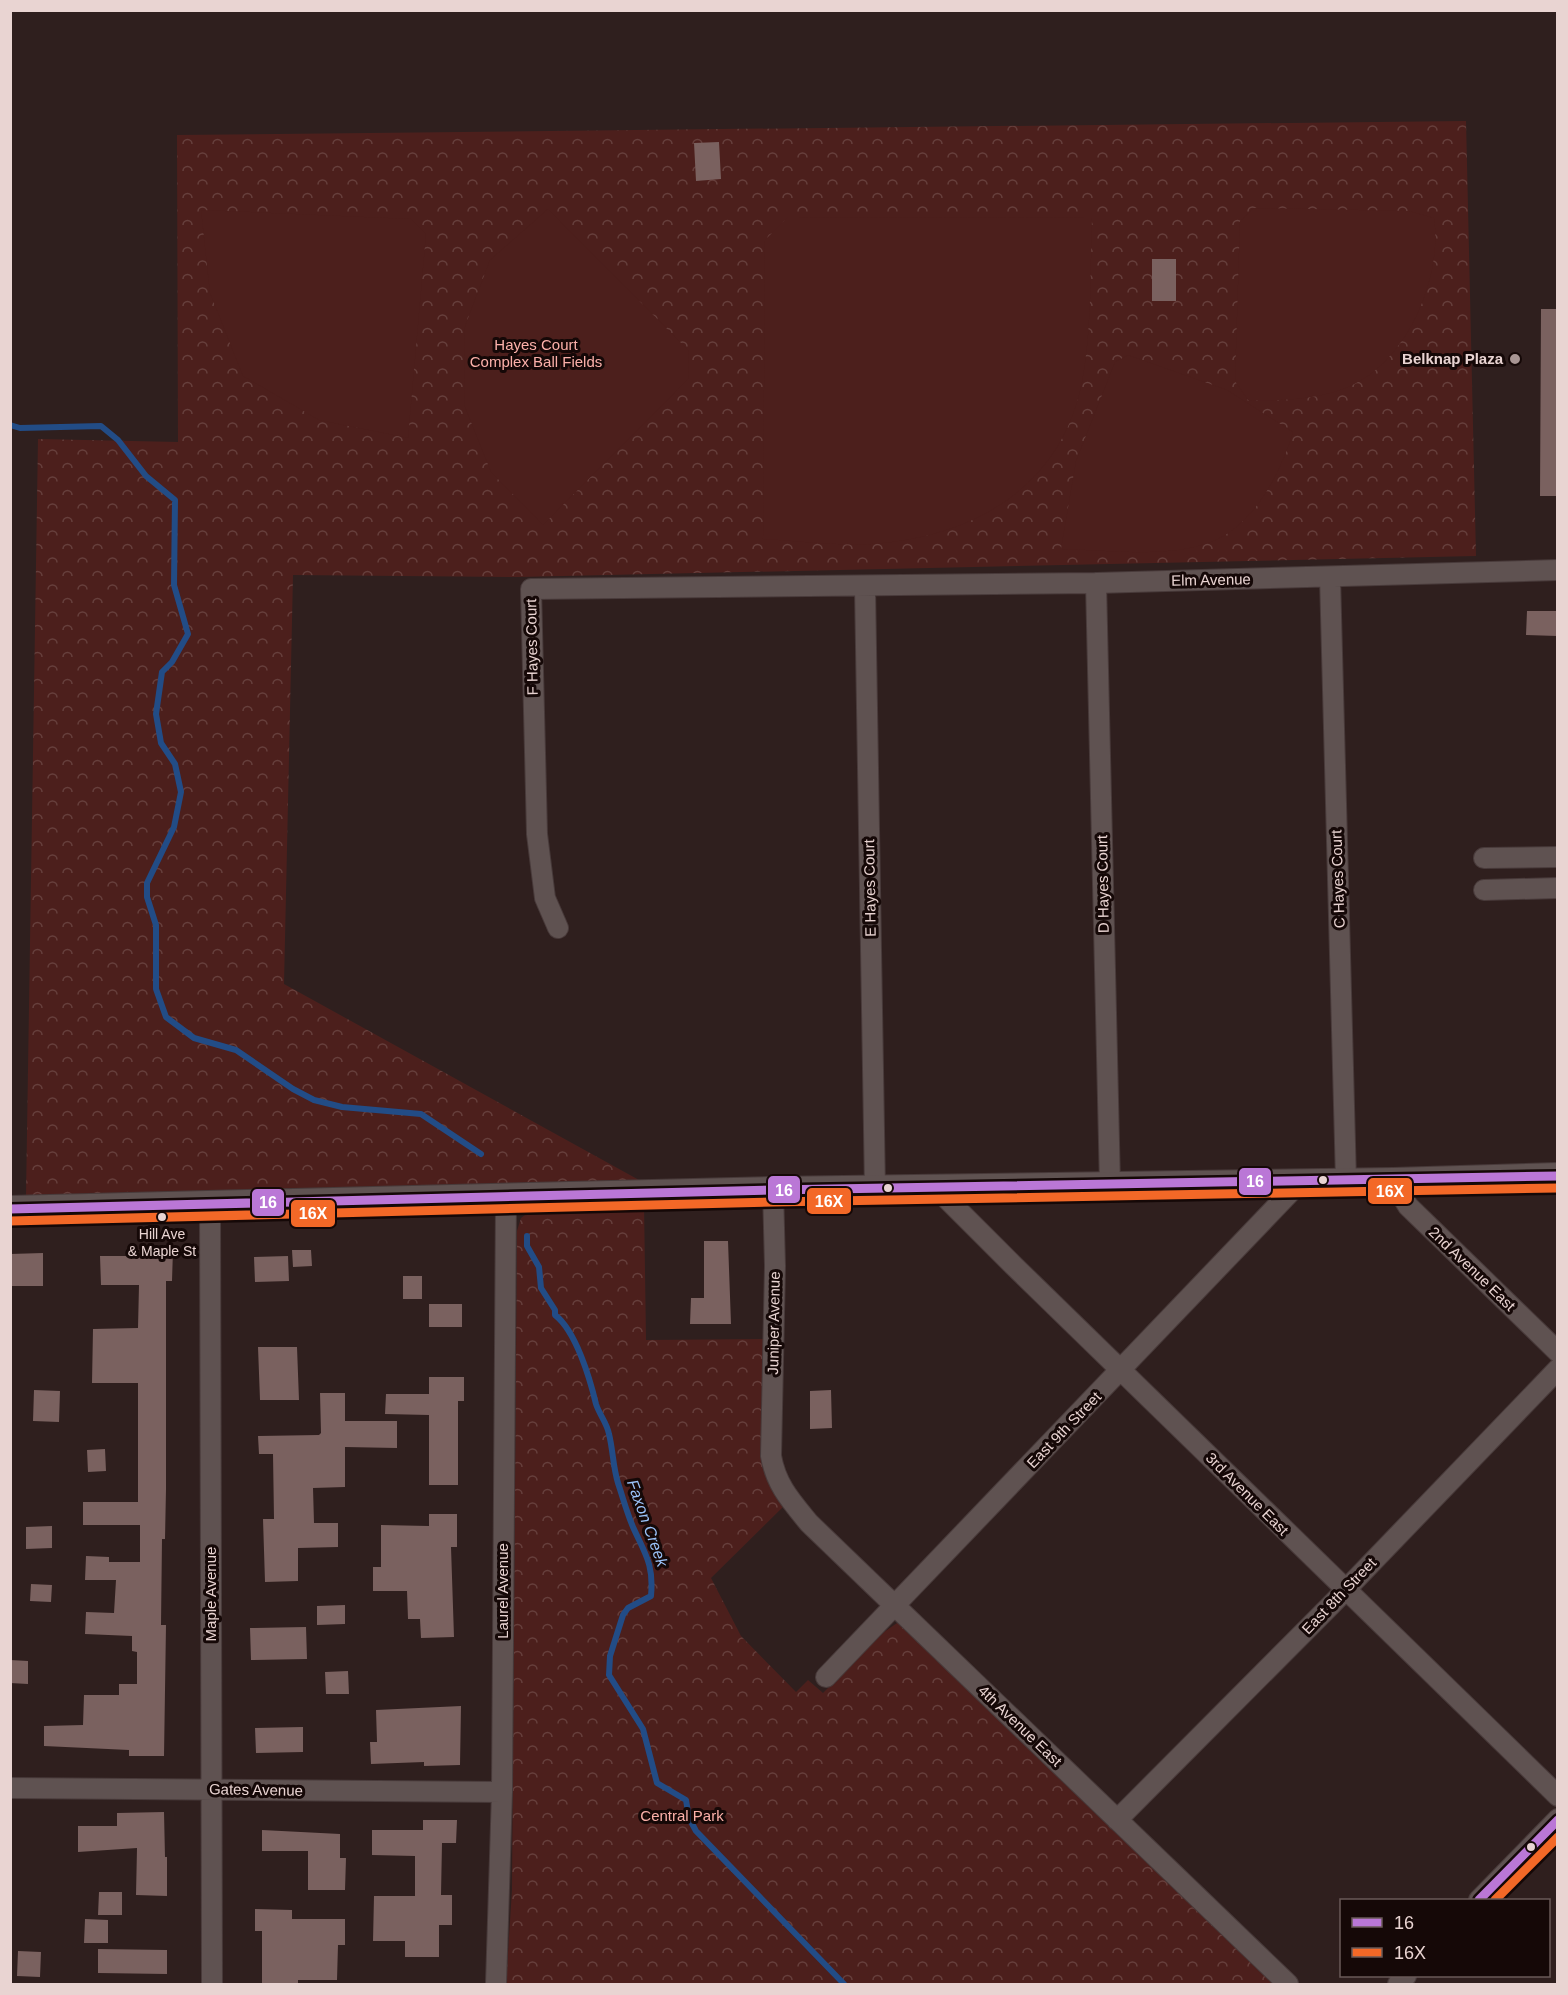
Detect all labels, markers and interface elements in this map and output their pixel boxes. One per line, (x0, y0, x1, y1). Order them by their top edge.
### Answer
park label: Hayes Court Complex Ball Fields (470, 336, 602, 370)
place label: Belknap Plaza (1402, 350, 1504, 367)
marker: Belknap Plaza (1508, 352, 1522, 366)
street label: Elm Avenue (1171, 570, 1251, 589)
street label: F Hayes Court (522, 598, 541, 696)
street label: C Hayes Court (1327, 829, 1348, 928)
street label: D Hayes Court (1093, 834, 1112, 933)
street label: E Hayes Court (860, 838, 879, 937)
line badge: 16 (1238, 1167, 1272, 1196)
text: 16 (1246, 1173, 1264, 1190)
unlabelled marker (1317, 1174, 1329, 1186)
line badge: 16 (767, 1175, 801, 1204)
line badge: 16X (1367, 1177, 1413, 1205)
text: 16 (775, 1182, 793, 1199)
unlabelled marker (882, 1182, 894, 1194)
text: 16X (1376, 1183, 1405, 1200)
line badge: 16X (806, 1187, 852, 1215)
line badge: 16 (251, 1188, 285, 1217)
text: 16X (815, 1193, 844, 1210)
text: 16 (259, 1194, 277, 1211)
line badge: 16X (290, 1199, 336, 1228)
text: 16X (299, 1205, 328, 1222)
marker: Hill Ave & Maple St (156, 1211, 168, 1223)
street label: 2nd Avenue East (1426, 1223, 1520, 1315)
place label: Hill Ave & Maple St (128, 1226, 196, 1259)
street label: Juniper Avenue (764, 1271, 783, 1375)
street label: East 9th Street (1023, 1387, 1105, 1471)
street label: 3rd Avenue East (1203, 1449, 1293, 1539)
water label: Faxon Creek (624, 1477, 672, 1570)
street label: Laurel Avenue (494, 1543, 511, 1639)
street label: Maple Avenue (202, 1547, 219, 1641)
street label: East 8th Street (1298, 1553, 1380, 1637)
street label: 4th Avenue East (975, 1682, 1066, 1770)
street label: Gates Avenue (209, 1780, 303, 1799)
park label: Central Park (640, 1807, 724, 1824)
unlabelled marker (1525, 1841, 1537, 1853)
legend (1340, 1899, 1550, 1977)
text: 16 (1394, 1913, 1414, 1933)
text: 16X (1394, 1943, 1426, 1963)

